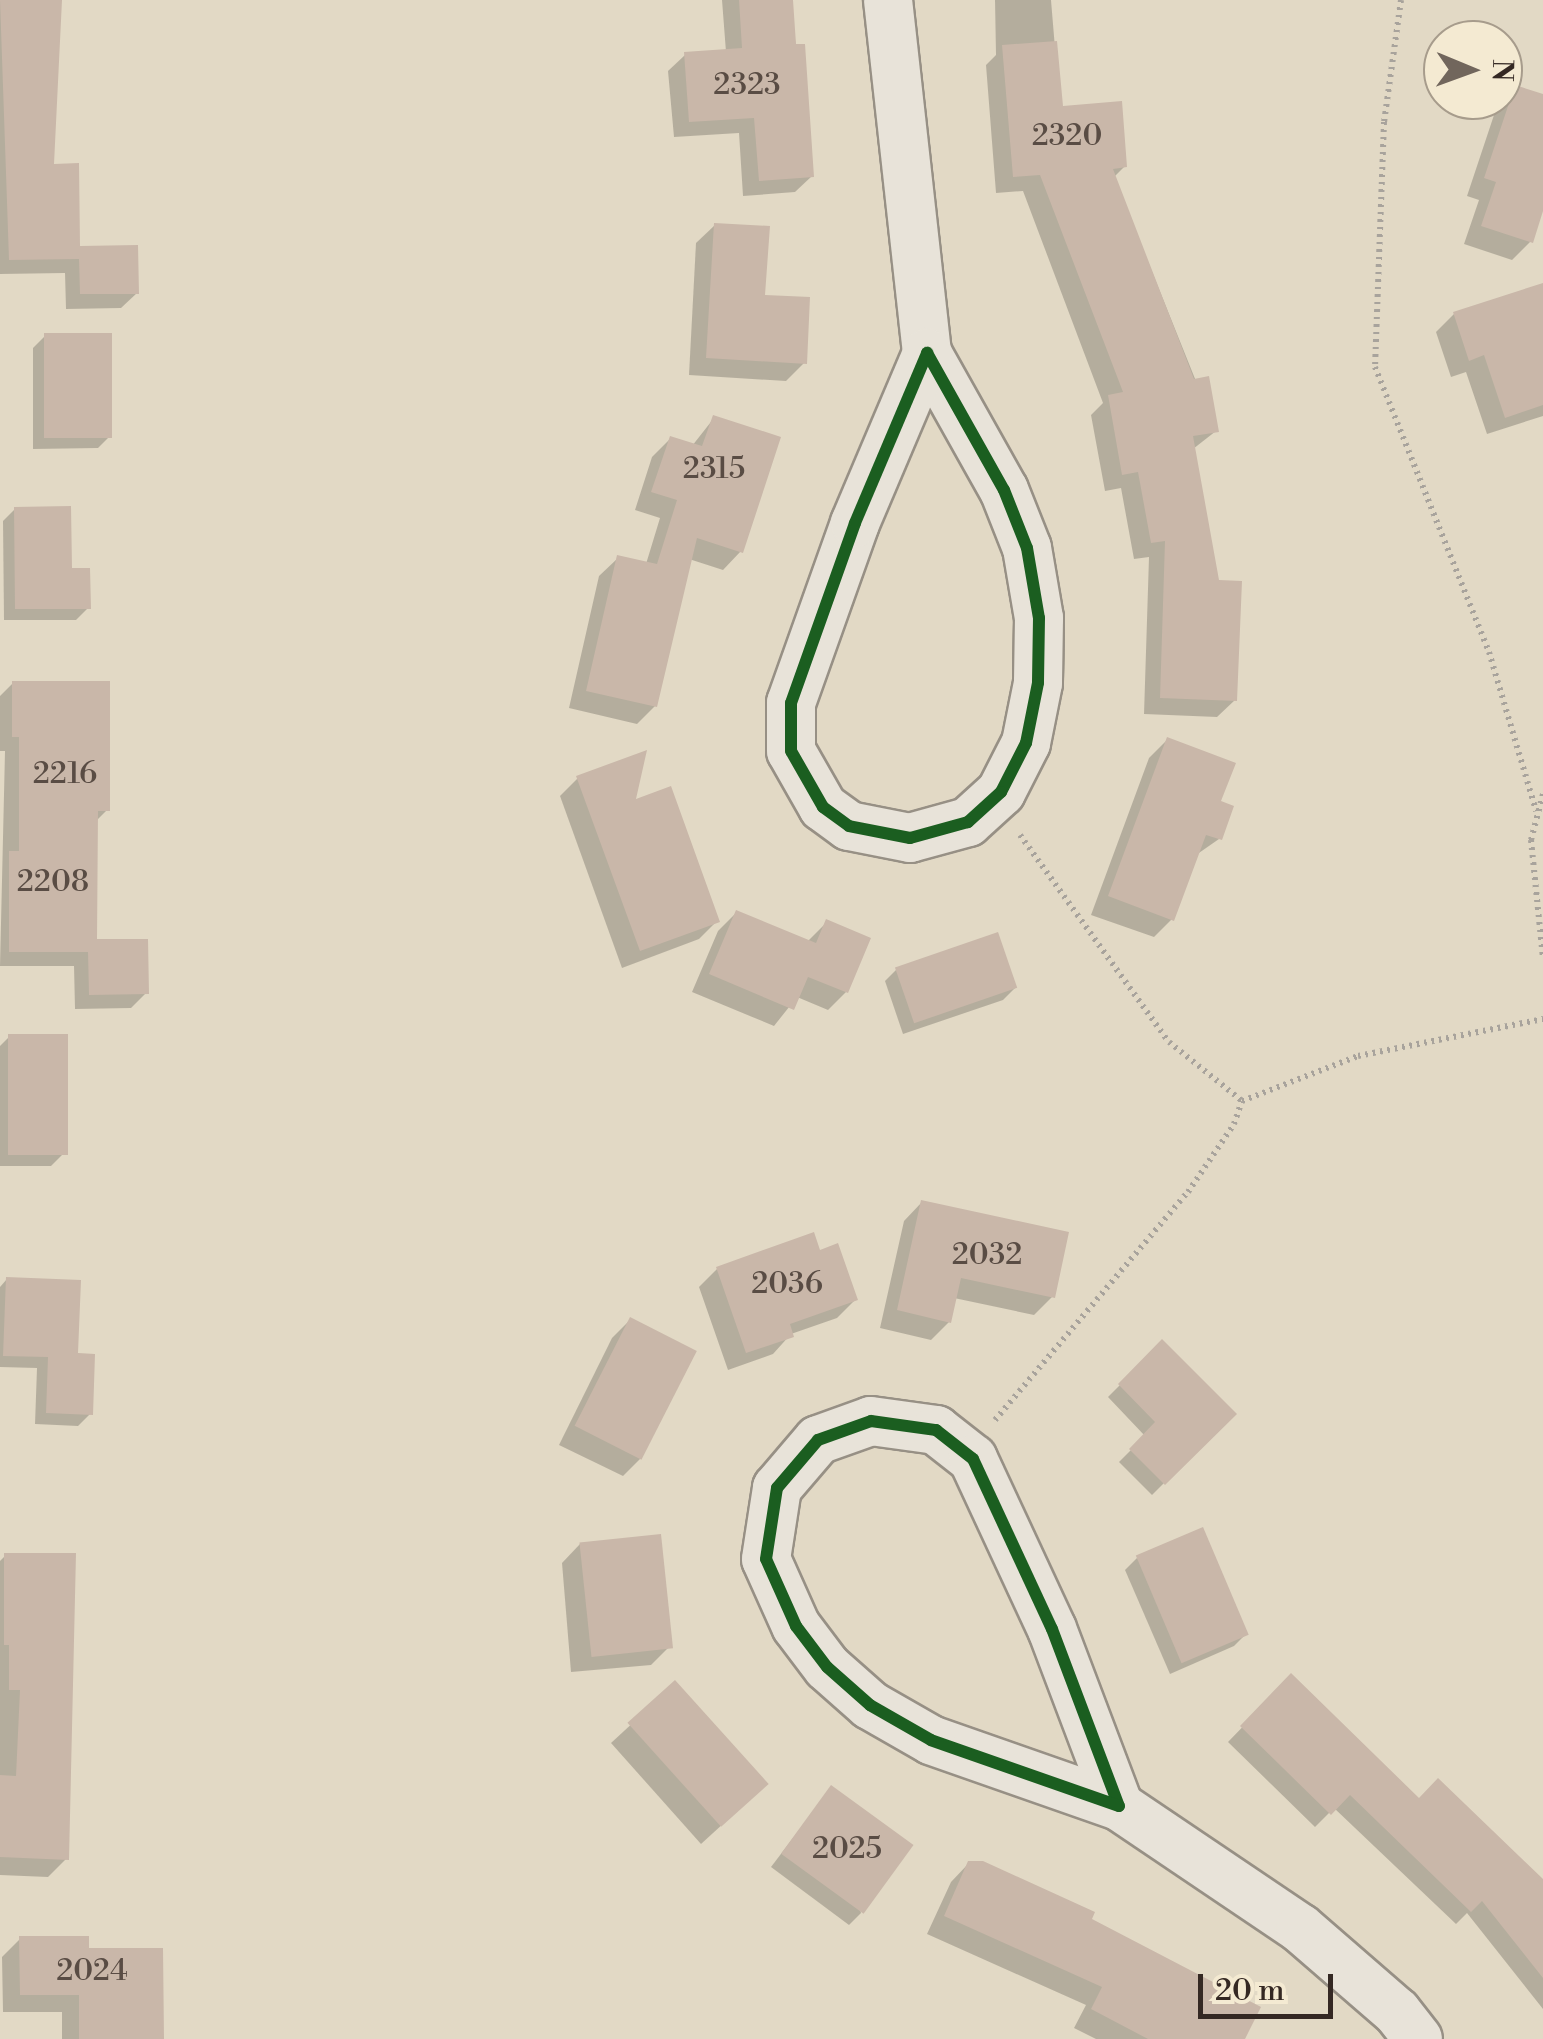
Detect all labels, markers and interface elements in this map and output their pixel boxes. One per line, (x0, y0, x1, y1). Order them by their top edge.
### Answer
north arrow (1423, 20, 1523, 120)
text: N (1484, 59, 1519, 82)
house number: 2323 (713, 67, 781, 103)
house number: 2320 (1032, 118, 1102, 154)
house number: 2315 (683, 451, 745, 487)
house number: 2216 (33, 756, 97, 792)
house number: 2208 (17, 864, 89, 900)
house number: 2032 (952, 1237, 1022, 1273)
house number: 2036 (751, 1266, 823, 1302)
house number: 2025 (812, 1831, 882, 1867)
house number: 2024 (56, 1953, 128, 1989)
scale bar (1203, 1954, 1338, 2016)
text: 20 m (1215, 1972, 1284, 2010)

